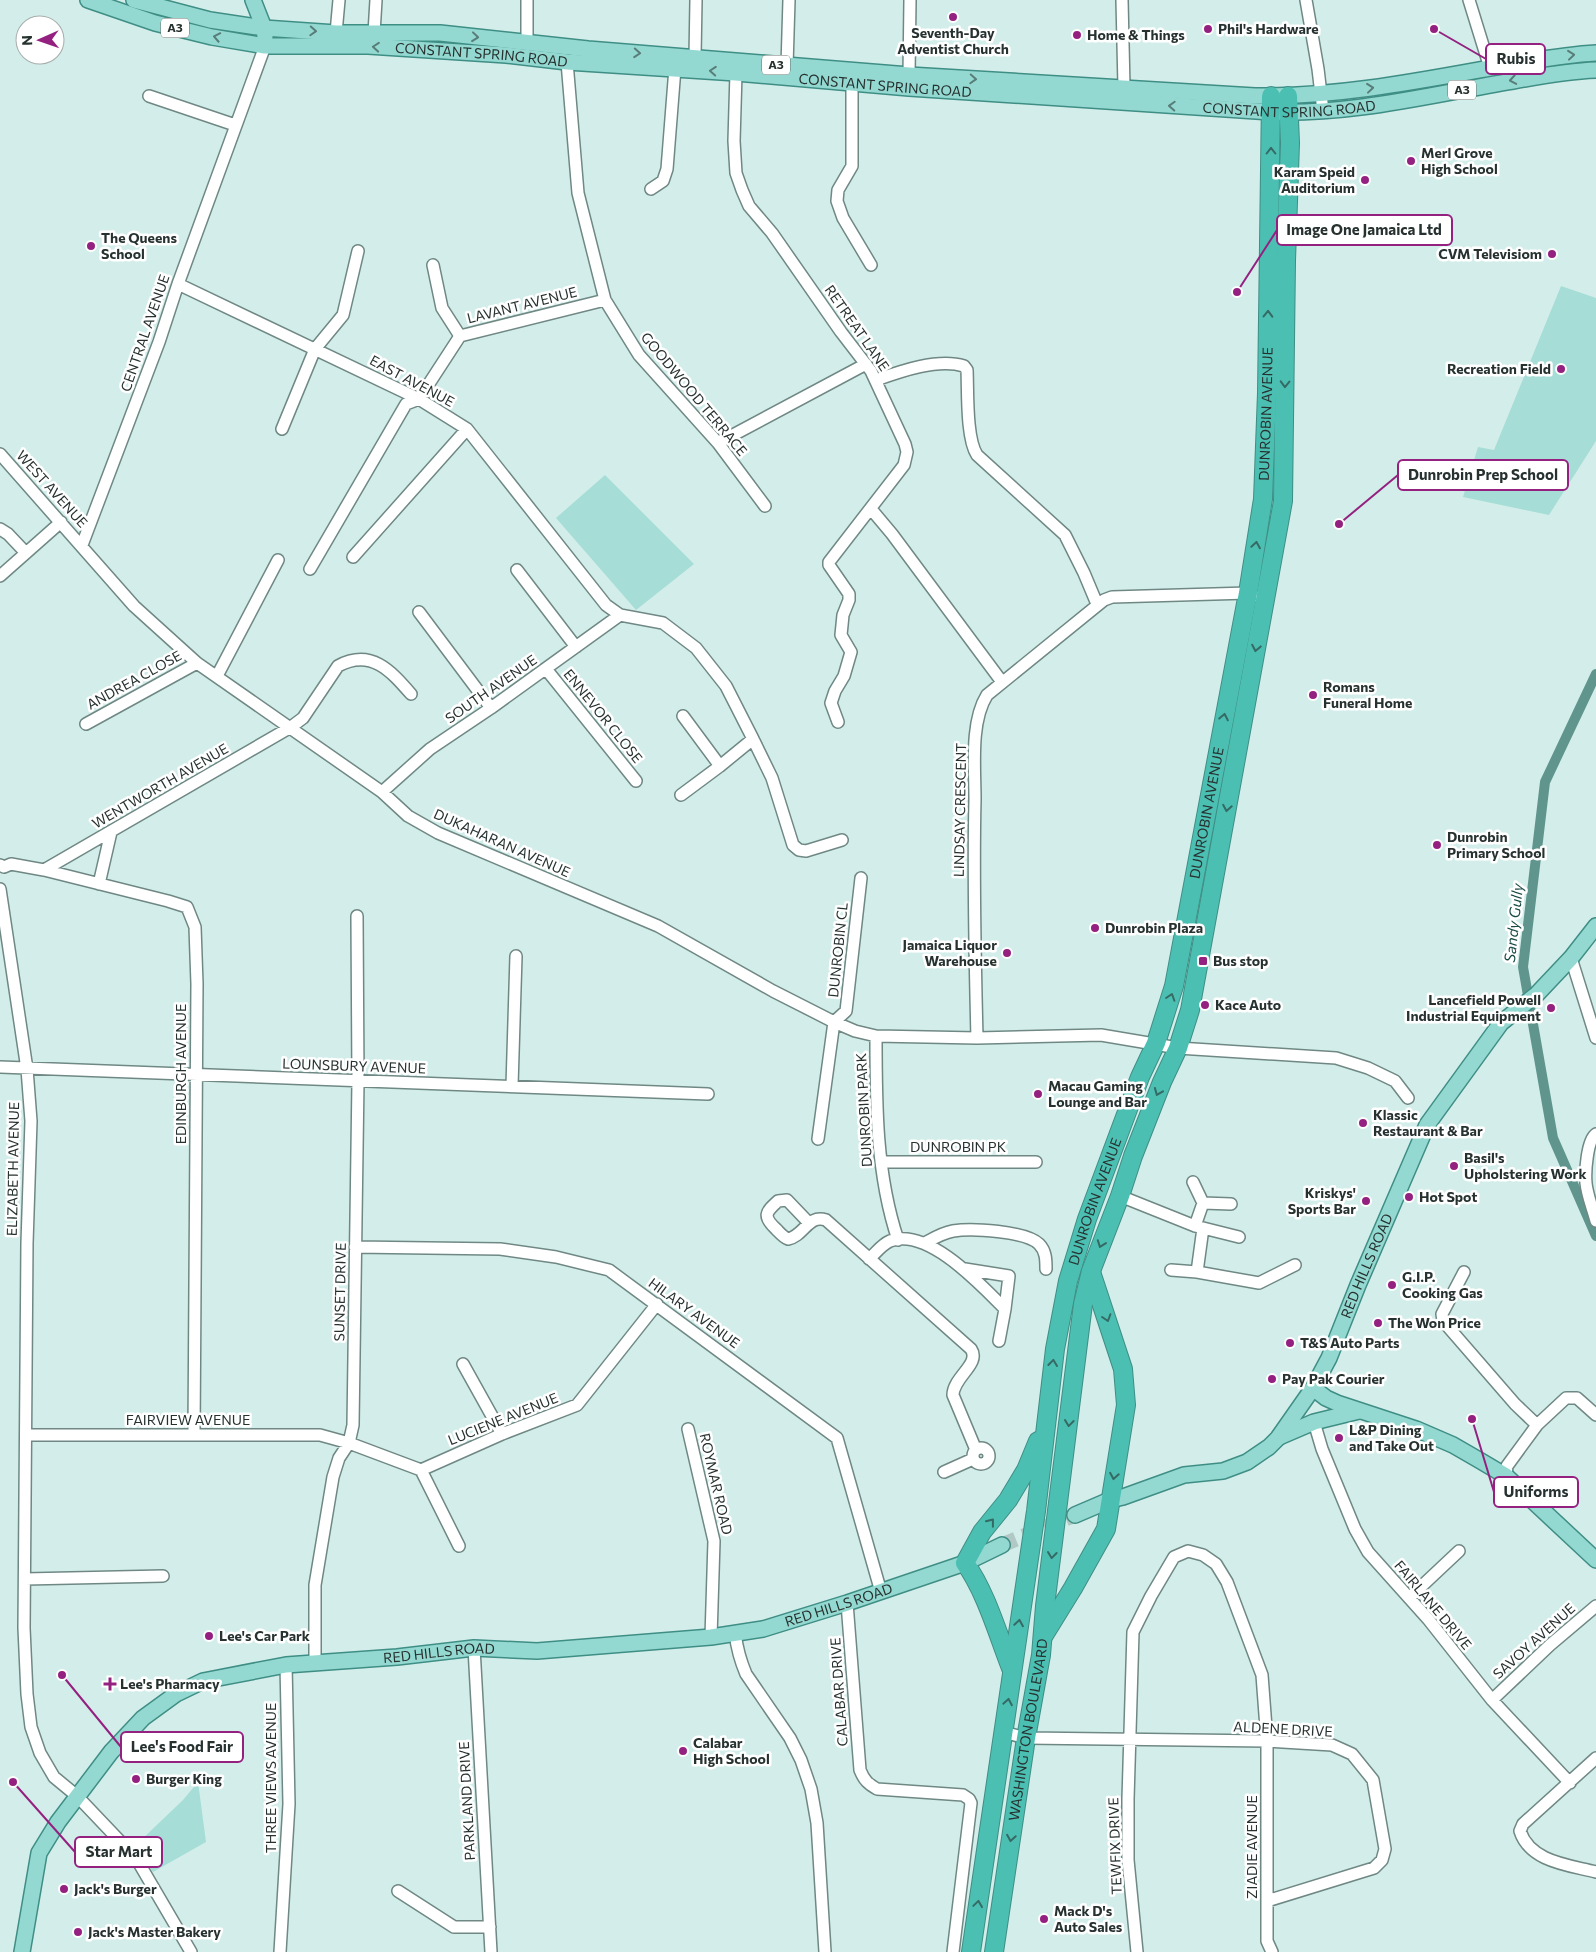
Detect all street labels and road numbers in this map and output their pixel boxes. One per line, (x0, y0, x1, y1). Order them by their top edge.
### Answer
road number: A3 (161, 18, 189, 38)
street label: CONSTANT SPRING ROAD (394, 39, 569, 70)
road number: A3 (762, 56, 790, 74)
street label: CONSTANT SPRING ROAD (798, 69, 972, 100)
road number: A3 (1448, 80, 1476, 100)
street label: CONSTANT SPRING ROAD (1202, 96, 1377, 120)
street label: CENTRAL AVENUE (116, 272, 173, 394)
street label: RETREAT LANE (821, 281, 893, 374)
street label: LAVANT AVENUE (465, 283, 579, 326)
street label: GOODWOOD TERRACE (638, 328, 751, 459)
street label: DUNROBIN AVENUE (1255, 347, 1276, 481)
street label: EAST AVENUE (367, 351, 457, 410)
street label: WEST AVENUE (13, 447, 91, 531)
street label: ANDREA CLOSE (83, 646, 184, 713)
street label: SOUTH AVENUE (442, 651, 540, 726)
street label: ENNEVOR CLOSE (560, 665, 646, 766)
street label: WENTWORTH AVENUE (89, 740, 231, 832)
street label: LINDSAY CRESCENT (950, 743, 969, 877)
street label: DUNROBIN AVENUE (1185, 746, 1227, 880)
street label: DUKAHARAN AVENUE (431, 805, 573, 880)
street label: DUNROBIN CL (824, 902, 851, 998)
street label: EDINBURGH AVENUE (172, 1004, 189, 1144)
street label: DUNROBIN PARK (852, 1052, 875, 1168)
street label: LOUNSBURY AVENUE (282, 1054, 426, 1077)
street label: ELIZABETH AVENUE (3, 1102, 22, 1236)
street label: DUNROBIN AVENUE (1064, 1135, 1125, 1267)
street label: DUNROBIN PK (910, 1138, 1006, 1155)
street label: RED HILLS ROAD (1337, 1211, 1396, 1321)
street label: SUNSET DRIVE (330, 1242, 349, 1341)
street label: HILARY AVENUE (645, 1274, 743, 1351)
street label: LUCIENE AVENUE (445, 1389, 560, 1448)
street label: FAIRVIEW AVENUE (126, 1411, 250, 1428)
street label: ROYMAR ROAD (697, 1431, 736, 1536)
street label: FAIRLANE DRIVE (1391, 1557, 1476, 1653)
street label: RED HILLS ROAD (783, 1579, 895, 1630)
street label: SAVOY AVENUE (1489, 1599, 1578, 1682)
street label: CALABAR DRIVE (826, 1637, 851, 1747)
street label: WASHINGTON BOULEVARD (1005, 1638, 1050, 1822)
street label: RED HILLS ROAD (382, 1639, 495, 1666)
street label: THREE VIEWS AVENUE (262, 1703, 279, 1853)
street label: ALDENE DRIVE (1233, 1717, 1333, 1740)
street label: PARKLAND DRIVE (455, 1741, 478, 1861)
street label: ZIADIE AVENUE (1243, 1795, 1260, 1899)
street label: TEWFIX DRIVE (1104, 1797, 1125, 1895)

